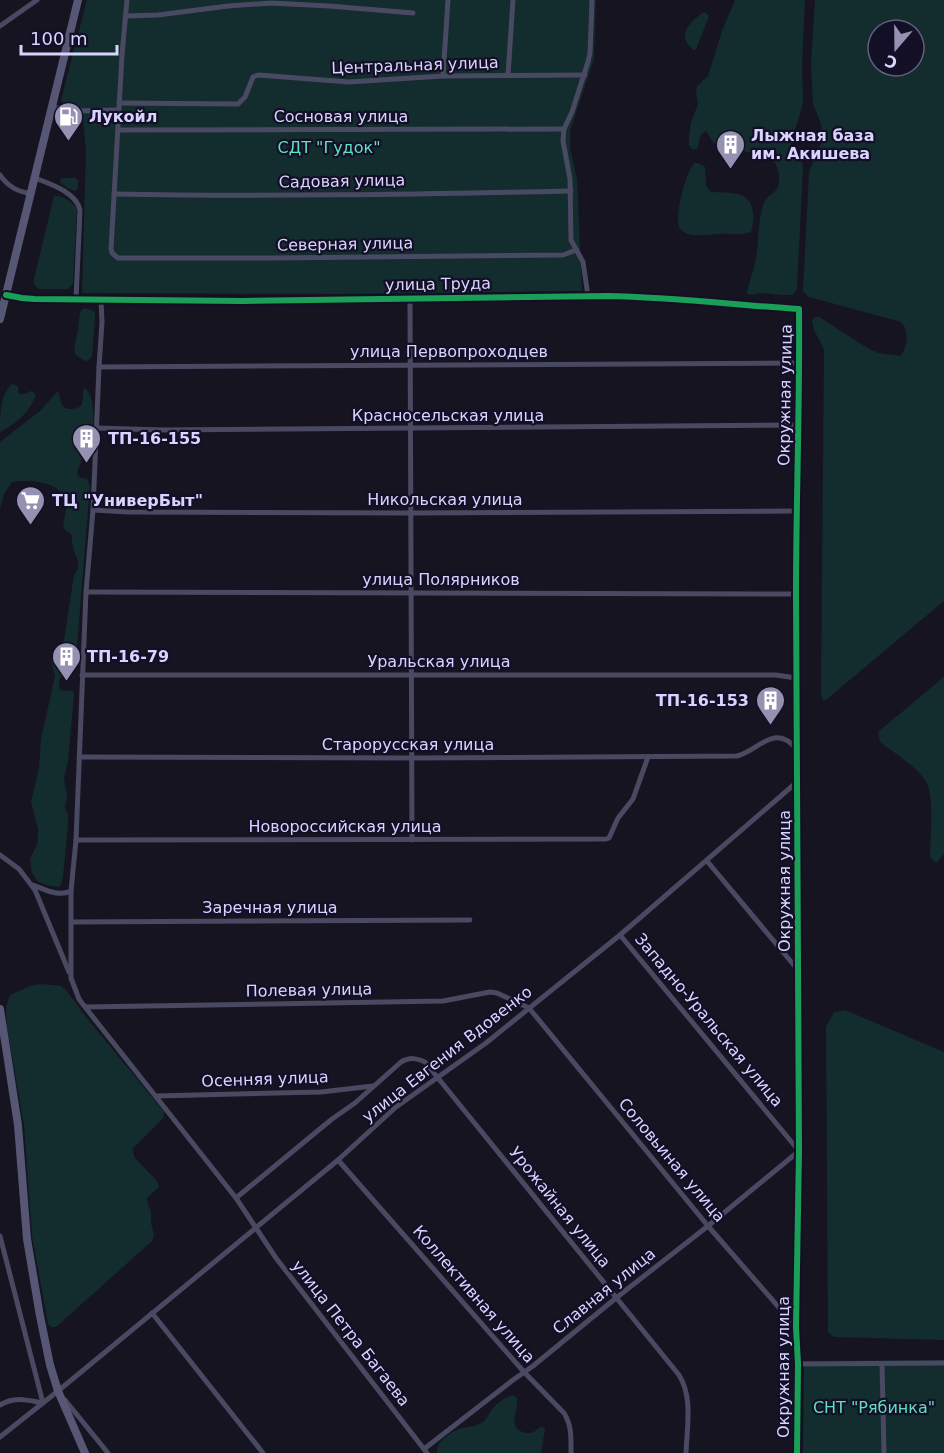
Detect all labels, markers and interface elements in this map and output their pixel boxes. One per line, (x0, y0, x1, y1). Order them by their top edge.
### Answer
scale bar (21, 18, 117, 56)
north arrow (866, 18, 926, 78)
text: 100 m (30, 28, 88, 49)
text: С (882, 51, 900, 73)
street label: Центральная улица (331, 53, 499, 77)
fuel station icon: Лукойл (52, 100, 84, 142)
place label: Лукойл (89, 107, 158, 126)
street label: Сосновая улица (274, 107, 408, 126)
place label: Лыжная база им. Акишева (751, 126, 874, 163)
building icon: Лыжная база им. Акишева (714, 128, 746, 170)
park label: СДТ "Гудок" (278, 138, 381, 157)
street label: Садовая улица (279, 170, 405, 192)
street label: Северная улица (277, 233, 413, 255)
street label: улица Труда (385, 274, 491, 294)
street label: Окружная улица (774, 324, 796, 466)
street label: улица Первопроходцев (350, 342, 548, 361)
street label: Красносельская улица (352, 406, 544, 425)
building icon: ТП-16-155 (71, 422, 103, 464)
place label: ТП-16-155 (108, 429, 201, 448)
supermarket icon: ТЦ "УниверБыт" (15, 484, 47, 526)
street label: Никольская улица (367, 490, 523, 509)
place label: ТЦ "УниверБыт" (52, 491, 203, 510)
street label: улица Полярников (362, 570, 520, 589)
building icon: ТП-16-79 (50, 640, 82, 682)
place label: ТП-16-79 (87, 647, 169, 666)
street label: Уральская улица (367, 652, 511, 671)
building icon: ТП-16-153 (754, 684, 786, 726)
place label: ТП-16-153 (656, 691, 749, 710)
street label: Старорусская улица (322, 735, 494, 754)
street label: Окружная улица (775, 810, 794, 952)
street label: Новороссийская улица (248, 817, 442, 836)
street label: Заречная улица (202, 898, 338, 917)
street label: Западно-Уральская улица (631, 929, 787, 1111)
street label: Полевая улица (246, 979, 372, 1001)
street label: улица Евгения Вдовенко (358, 982, 536, 1126)
street label: Осенняя улица (201, 1067, 329, 1091)
street label: Соловьиная улица (615, 1094, 729, 1226)
street label: Урожайная улица (505, 1143, 615, 1271)
street label: Коллективная улица (409, 1221, 539, 1367)
street label: Славная улица (549, 1244, 659, 1338)
street label: улица Петра Багаева (288, 1256, 414, 1410)
street label: Окружная улица (774, 1296, 793, 1438)
park label: СНТ "Рябинка" (813, 1398, 935, 1417)

